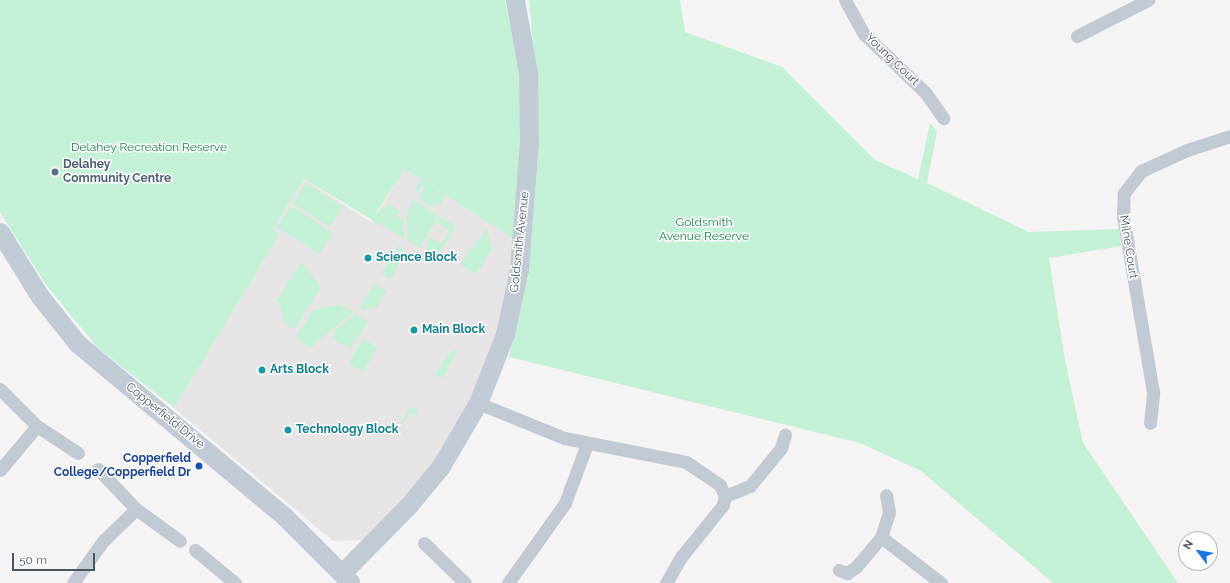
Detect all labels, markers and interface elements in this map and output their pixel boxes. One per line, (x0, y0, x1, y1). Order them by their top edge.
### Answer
street label: Young Court (862, 31, 922, 89)
park label: Delahey Recreation Reserve (71, 141, 227, 155)
place label: Delahey Community Centre (63, 158, 172, 186)
marker: Delahey Community Centre (50, 167, 60, 177)
street label: Goldsmith Avenue (508, 190, 532, 294)
street label: Milne Court (1116, 214, 1140, 280)
park label: Goldsmith Avenue Reserve (659, 216, 749, 244)
place label: Science Block (376, 251, 457, 265)
marker: Science Block (363, 253, 373, 263)
place label: Main Block (422, 323, 485, 337)
marker: Main Block (409, 325, 419, 335)
place label: Arts Block (270, 363, 329, 377)
marker: Arts Block (257, 365, 267, 375)
street label: Copperfield Drive (123, 380, 207, 452)
place label: Technology Block (296, 423, 399, 437)
marker: Technology Block (283, 425, 293, 435)
place label: Copperfield College/Copperfield Dr (54, 452, 191, 480)
marker: Copperfield College/Copperfield Dr (194, 461, 204, 471)
north arrow (1178, 531, 1218, 571)
text: N (1181, 538, 1196, 552)
scale bar (14, 545, 97, 571)
text: 50 m (19, 553, 47, 567)

